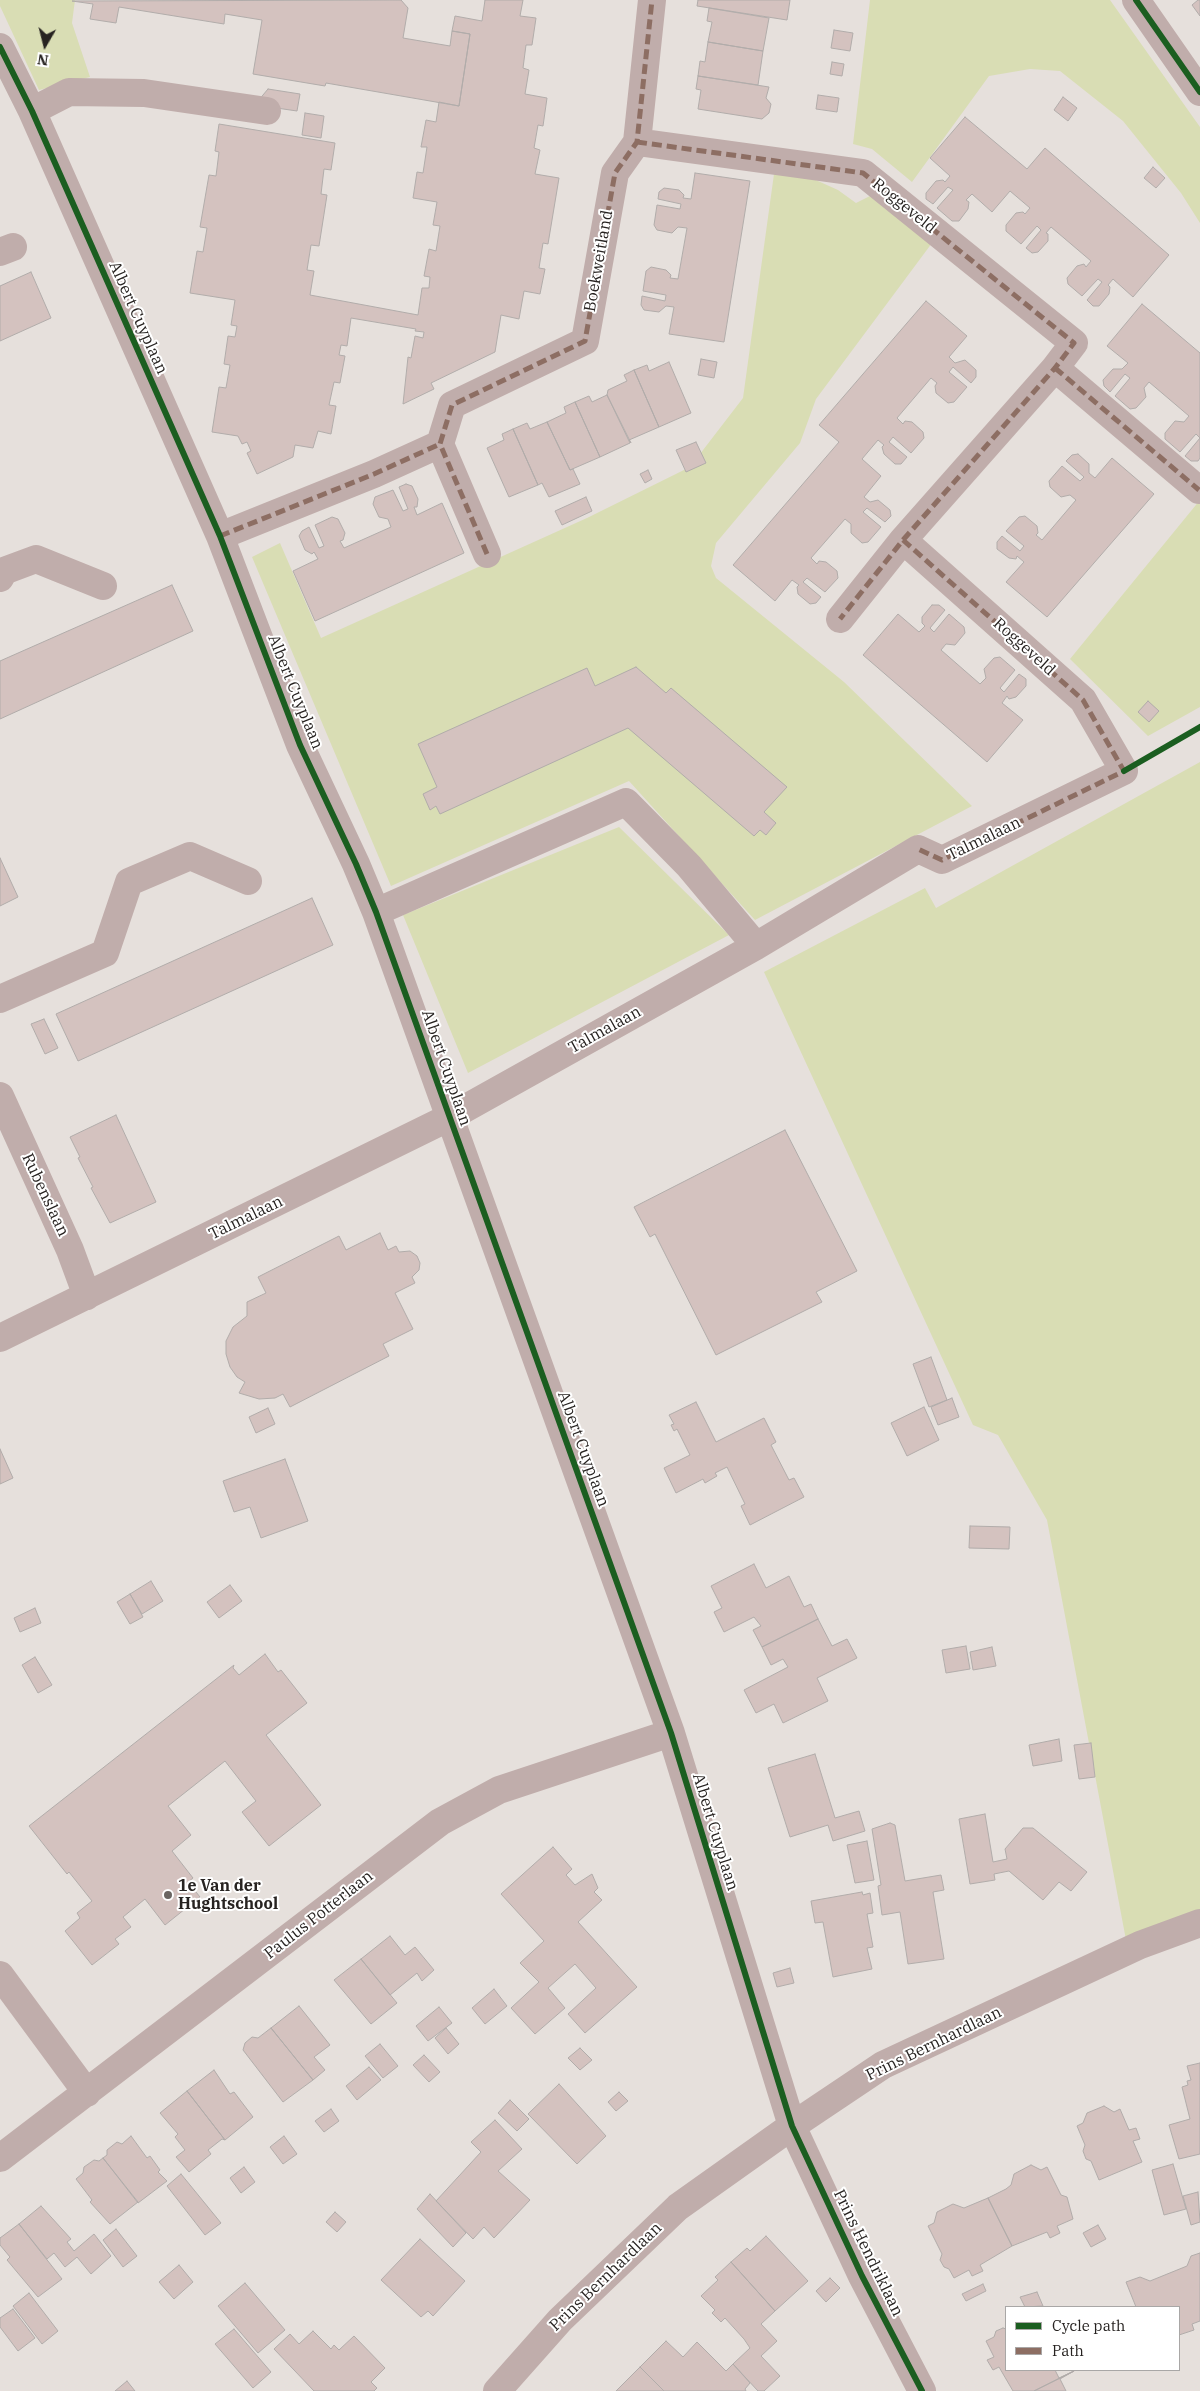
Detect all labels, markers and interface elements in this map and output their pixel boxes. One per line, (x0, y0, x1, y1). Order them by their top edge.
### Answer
north arrow (20, 20, 70, 70)
text: N (36, 50, 50, 70)
street label: Roggeveld (868, 174, 940, 238)
street label: Boekweitland (581, 209, 617, 313)
street label: Albert Cuyplaan (104, 259, 172, 377)
street label: Roggeveld (989, 614, 1059, 680)
street label: Albert Cuyplaan (263, 632, 327, 752)
street label: Talmalaan (944, 813, 1024, 865)
street label: Talmalaan (565, 1002, 645, 1058)
street label: Albert Cuyplaan (417, 1007, 475, 1129)
street label: Rubenslaan (17, 1150, 73, 1240)
street label: Talmalaan (206, 1192, 286, 1244)
street label: Albert Cuyplaan (553, 1389, 613, 1509)
street label: Albert Cuyplaan (688, 1771, 742, 1893)
street label: Paulus Potterlaan (261, 1867, 377, 1963)
place label: 1e Van der Hughtschool (178, 1876, 278, 1914)
marker: 1e Van der Hughtschool (162, 1889, 174, 1901)
street label: Prins Bernhardlaan (863, 2003, 1005, 2085)
street label: Prins Hendriklaan (829, 2186, 907, 2320)
street label: Prins Bernhardlaan (546, 2219, 666, 2335)
legend (1005, 2306, 1180, 2371)
text: Cycle path (1052, 2316, 1125, 2335)
text: Path (1052, 2341, 1084, 2360)

